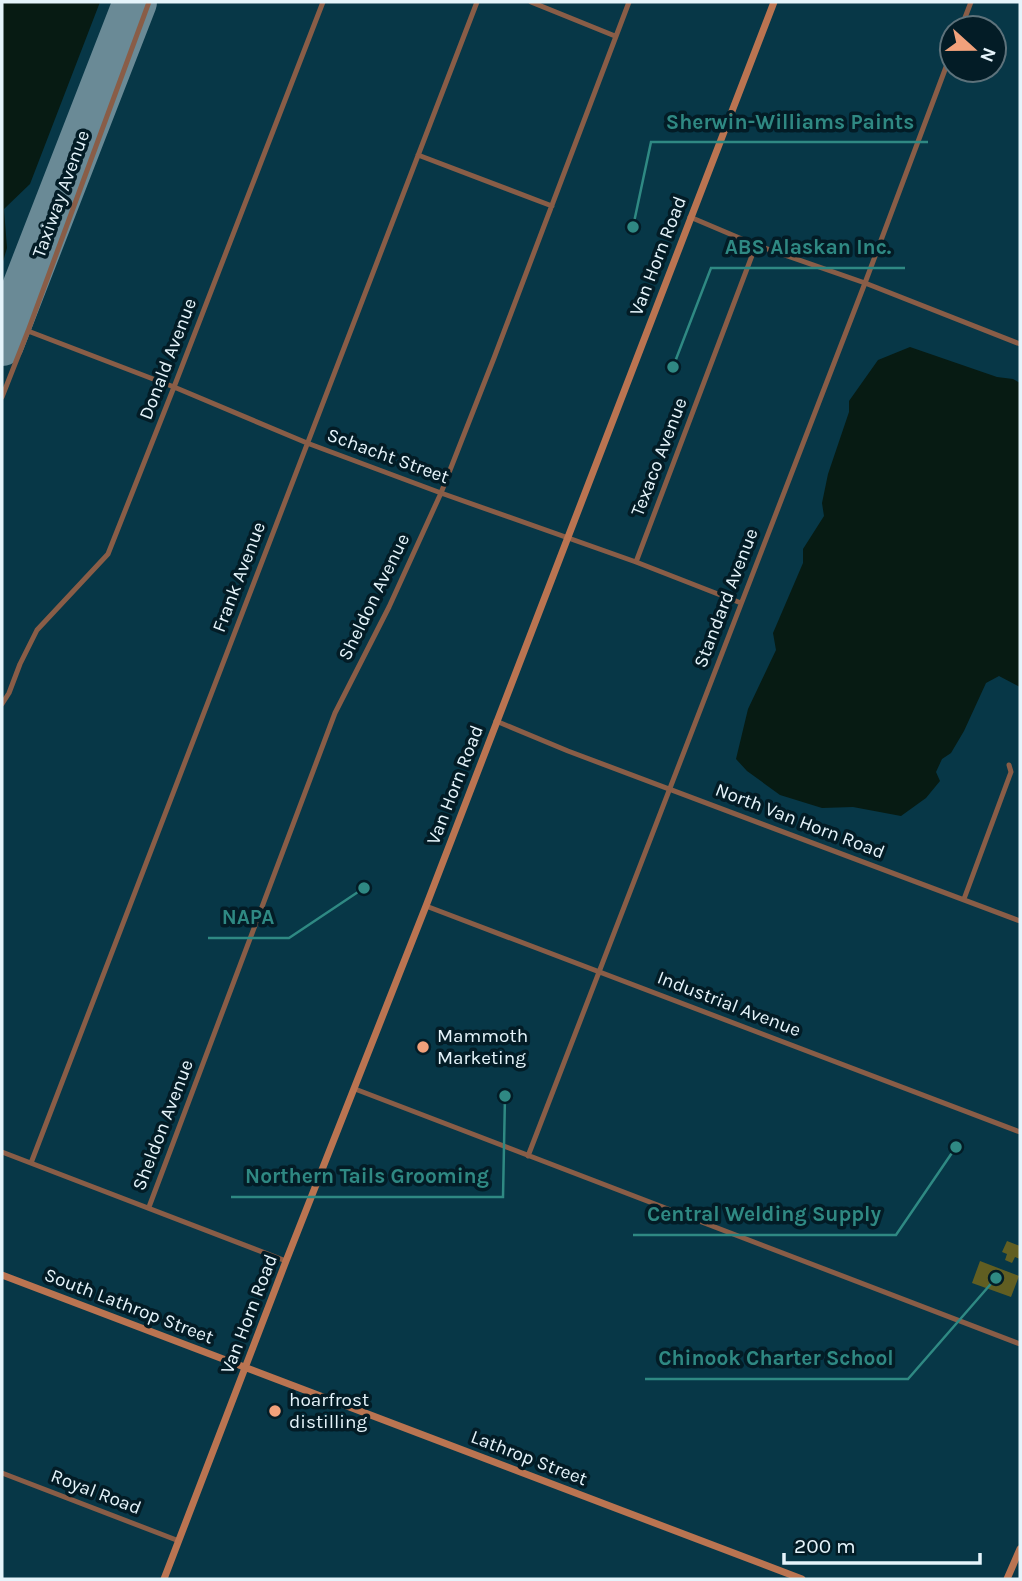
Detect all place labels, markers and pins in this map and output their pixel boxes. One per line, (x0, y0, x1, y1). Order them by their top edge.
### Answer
callout: Sherwin-Williams Paints (651, 100, 928, 142)
callout: ABS Alaskan Inc. (711, 226, 905, 268)
callout: NAPA (208, 896, 289, 938)
place label: Mammoth Marketing (437, 1025, 528, 1069)
marker: Mammoth Marketing (415, 1039, 431, 1055)
callout: Northern Tails Grooming (231, 1155, 503, 1197)
callout: Central Welding Supply (633, 1193, 896, 1235)
callout: Chinook Charter School (645, 1337, 908, 1379)
place label: hoarfrost distilling (289, 1389, 369, 1433)
marker: hoarfrost distilling (267, 1403, 283, 1419)

